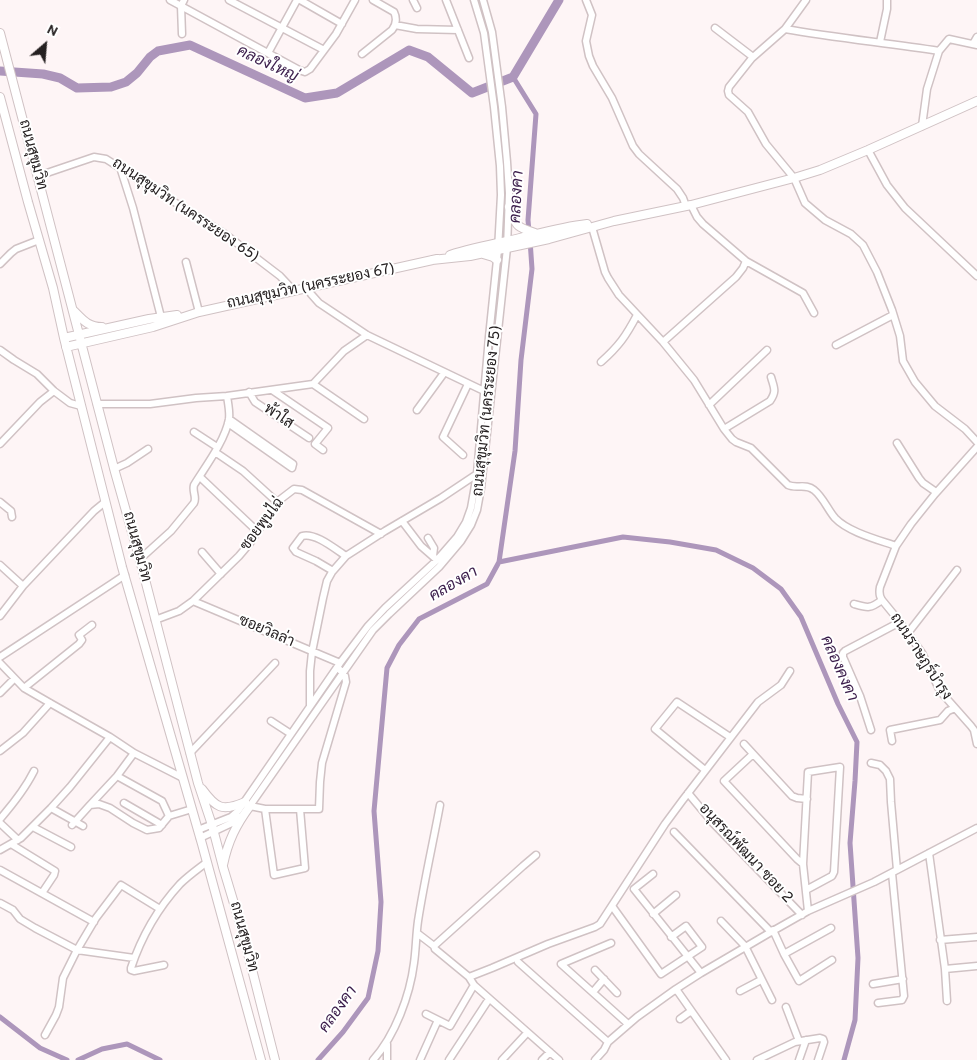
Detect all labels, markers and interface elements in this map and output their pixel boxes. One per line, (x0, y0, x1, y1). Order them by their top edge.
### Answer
north arrow (20, 20, 70, 70)
text: N (44, 21, 60, 41)
water label: คลองใหญ่ (233, 43, 301, 87)
street label: ถนนสุขุมวิท (14, 118, 50, 192)
street label: ถนนสุขุมวิท (นครระยอง 65) (108, 155, 262, 267)
water label: คลองคา (507, 170, 529, 224)
street label: ถนนสุขุมวิท (นครระยอง 67) (225, 260, 397, 314)
street label: ถนนสุขุมวิท (นครระยอง 75) (470, 325, 506, 497)
street label: พ้าใส (260, 400, 296, 434)
street label: ซอยพูนไฉ่ (237, 495, 289, 555)
street label: ถนนสุขุมวิท (118, 510, 154, 584)
water label: คลองคา (426, 563, 482, 607)
street label: ถนนราษฎร์บำรุง (885, 610, 955, 704)
street label: ซอยวิลล่า (235, 612, 297, 652)
water label: คลองคงคา (815, 633, 861, 705)
street label: อนุสรณ์พัฒนา ซอย 2 (694, 800, 796, 908)
street label: ถนนสุขุมวิท (225, 900, 261, 974)
water label: คลองคา (316, 983, 362, 1037)

